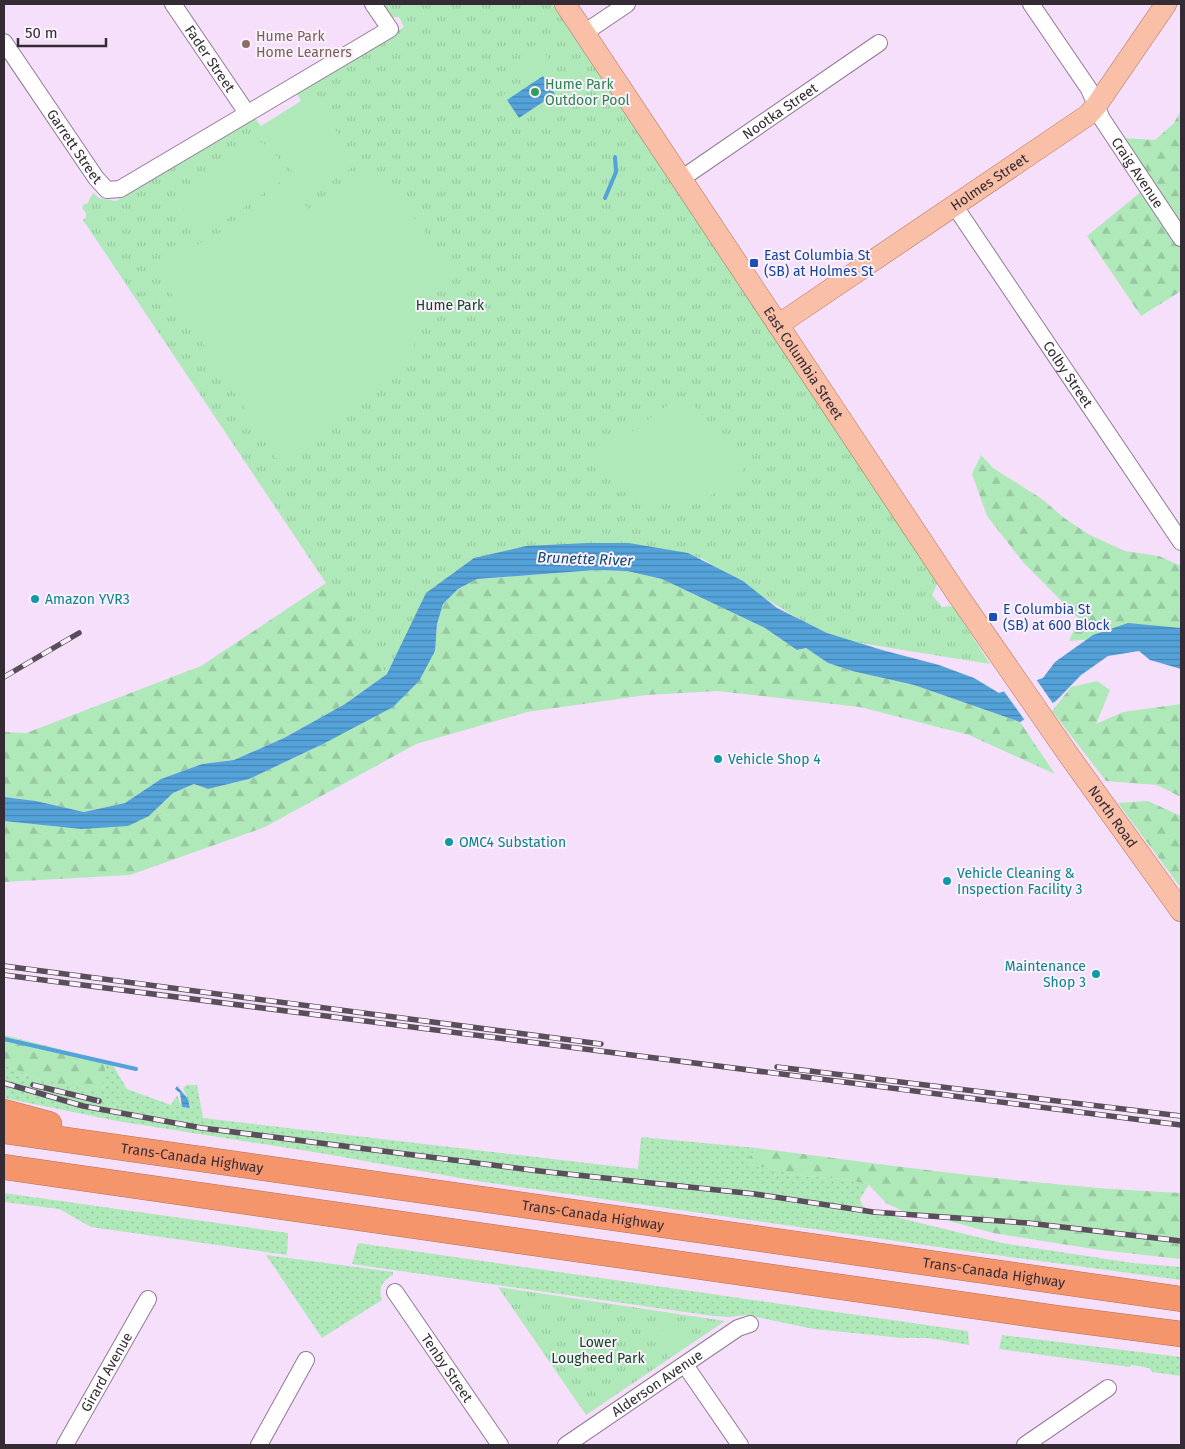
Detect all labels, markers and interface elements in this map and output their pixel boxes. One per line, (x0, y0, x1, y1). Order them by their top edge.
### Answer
scale bar (18, 15, 105, 47)
street label: Fader Street (181, 22, 239, 96)
text: 50 m (25, 24, 58, 42)
place label: Hume Park Home Learners (256, 28, 352, 61)
marker: Hume Park Home Learners (240, 38, 252, 50)
place label: Hume Park Outdoor Pool (545, 76, 630, 109)
street label: Nootka Street (739, 79, 822, 143)
marker: Hume Park Outdoor Pool (529, 86, 541, 98)
street label: Garrett Street (43, 106, 106, 188)
street label: Craig Avenue (1108, 134, 1167, 212)
street label: Holmes Street (947, 150, 1032, 215)
place label: East Columbia St (SB) at Holmes St (764, 247, 875, 280)
marker: East Columbia St (SB) at Holmes St (748, 257, 760, 269)
park label: Hume Park (416, 297, 485, 314)
street label: East Columbia Street (760, 304, 847, 424)
street label: Colby Street (1039, 338, 1097, 412)
water label: Brunette River (537, 548, 634, 570)
place label: Amazon YVR3 (45, 591, 130, 608)
marker: Amazon YVR3 (29, 593, 41, 605)
place label: E Columbia St (SB) at 600 Block (1003, 601, 1111, 634)
marker: E Columbia St (SB) at 600 Block (987, 611, 999, 623)
place label: Vehicle Shop 4 (728, 751, 821, 768)
marker: Vehicle Shop 4 (712, 753, 724, 765)
street label: North Road (1084, 782, 1141, 851)
place label: OMC4 Substation (459, 834, 566, 851)
marker: OMC4 Substation (443, 836, 455, 848)
place label: Vehicle Cleaning & Inspection Facility 3 (957, 865, 1083, 898)
marker: Vehicle Cleaning & Inspection Facility 3 (941, 875, 953, 887)
place label: Maintenance Shop 3 (1005, 958, 1086, 991)
marker: Maintenance Shop 3 (1090, 968, 1102, 980)
street label: Trans-Canada Highway (120, 1140, 264, 1177)
street label: Trans-Canada Highway (521, 1197, 665, 1234)
street label: Trans-Canada Highway (922, 1254, 1066, 1291)
street label: Girard Avenue (78, 1329, 136, 1415)
street label: Tenby Street (417, 1331, 477, 1406)
park label: Lower Lougheed Park (551, 1334, 645, 1367)
street label: Alderson Avenue (608, 1347, 706, 1421)

